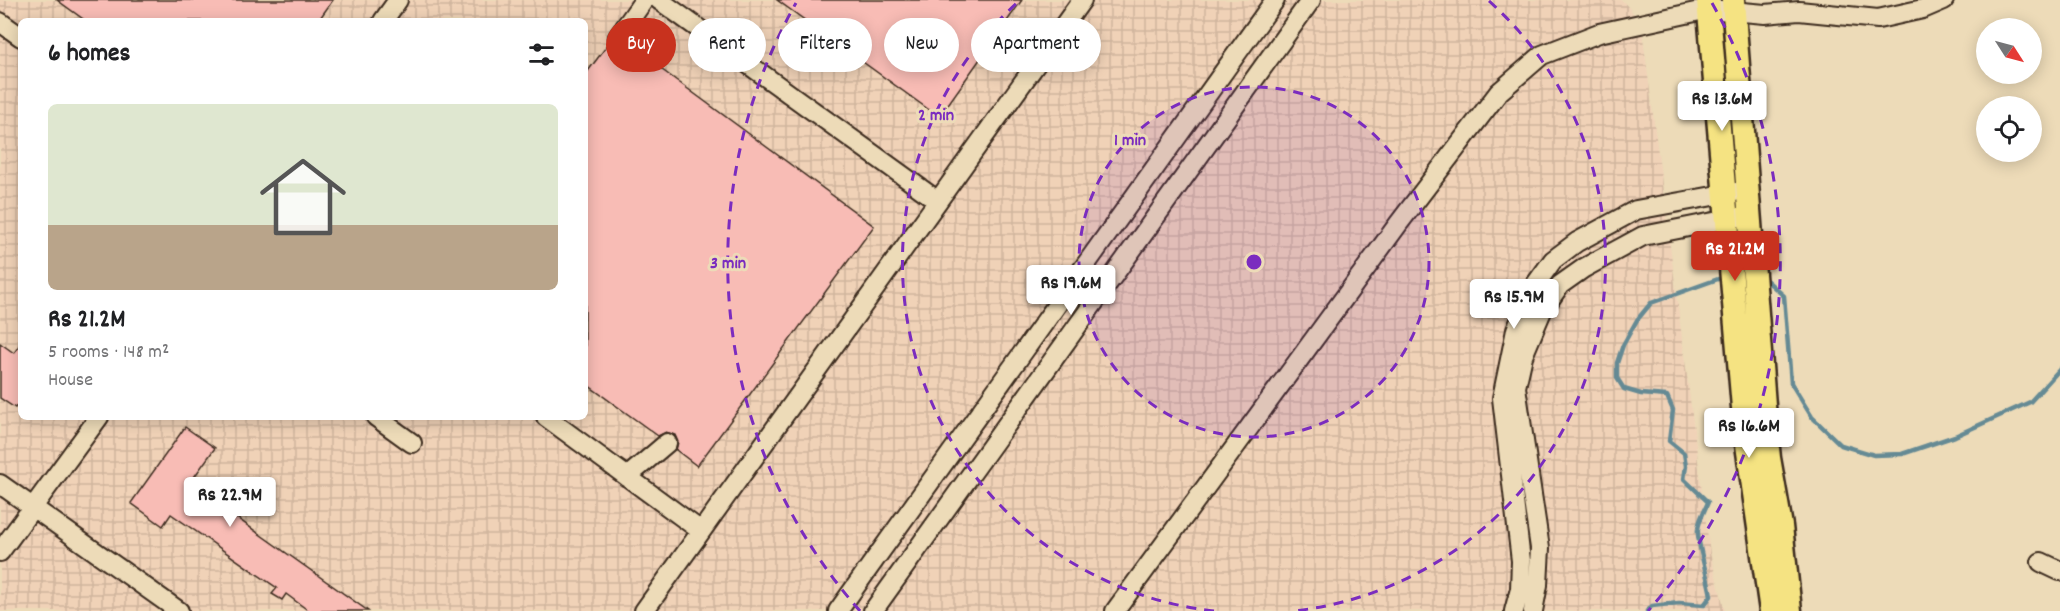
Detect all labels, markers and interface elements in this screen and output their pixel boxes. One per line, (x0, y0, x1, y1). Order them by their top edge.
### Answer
chip: Buy (606, 18, 676, 72)
chip: Rent (688, 18, 766, 72)
chip: Filters (778, 18, 872, 72)
chip: New (884, 18, 959, 72)
chip: Apartment (971, 18, 1101, 72)
north arrow (1976, 18, 2042, 84)
map controls (1976, 18, 2042, 162)
text: 6 homes (48, 36, 130, 73)
icon: filters (525, 38, 558, 71)
pin: Rs 13.6M (1660, 81, 1784, 132)
text: Rs 13.6M (1692, 86, 1752, 114)
button: locate (1976, 96, 2042, 162)
text: 2 min (918, 104, 954, 129)
text: 1 min (1114, 129, 1146, 154)
icon: home (249, 143, 357, 251)
pin: Rs 21.2M (1673, 231, 1797, 282)
text: Rs 21.2M (1705, 236, 1765, 264)
text: 3 min (710, 252, 746, 277)
centre of rings (1244, 252, 1264, 272)
pin: Rs 19.6M (1009, 265, 1133, 316)
text: Rs 19.6M (1040, 270, 1102, 298)
pin: Rs 15.9M (1452, 279, 1576, 330)
text: Rs 15.9M (1484, 284, 1544, 312)
text: Rs 21.2M (48, 302, 126, 339)
text: 5 rooms · 148 m² (48, 339, 169, 367)
text: House (48, 367, 93, 395)
pin: Rs 16.6M (1687, 408, 1811, 459)
text: Rs 16.6M (1718, 413, 1780, 441)
pin: Rs 22.9M (168, 477, 292, 528)
text: Rs 22.9M (198, 482, 262, 510)

